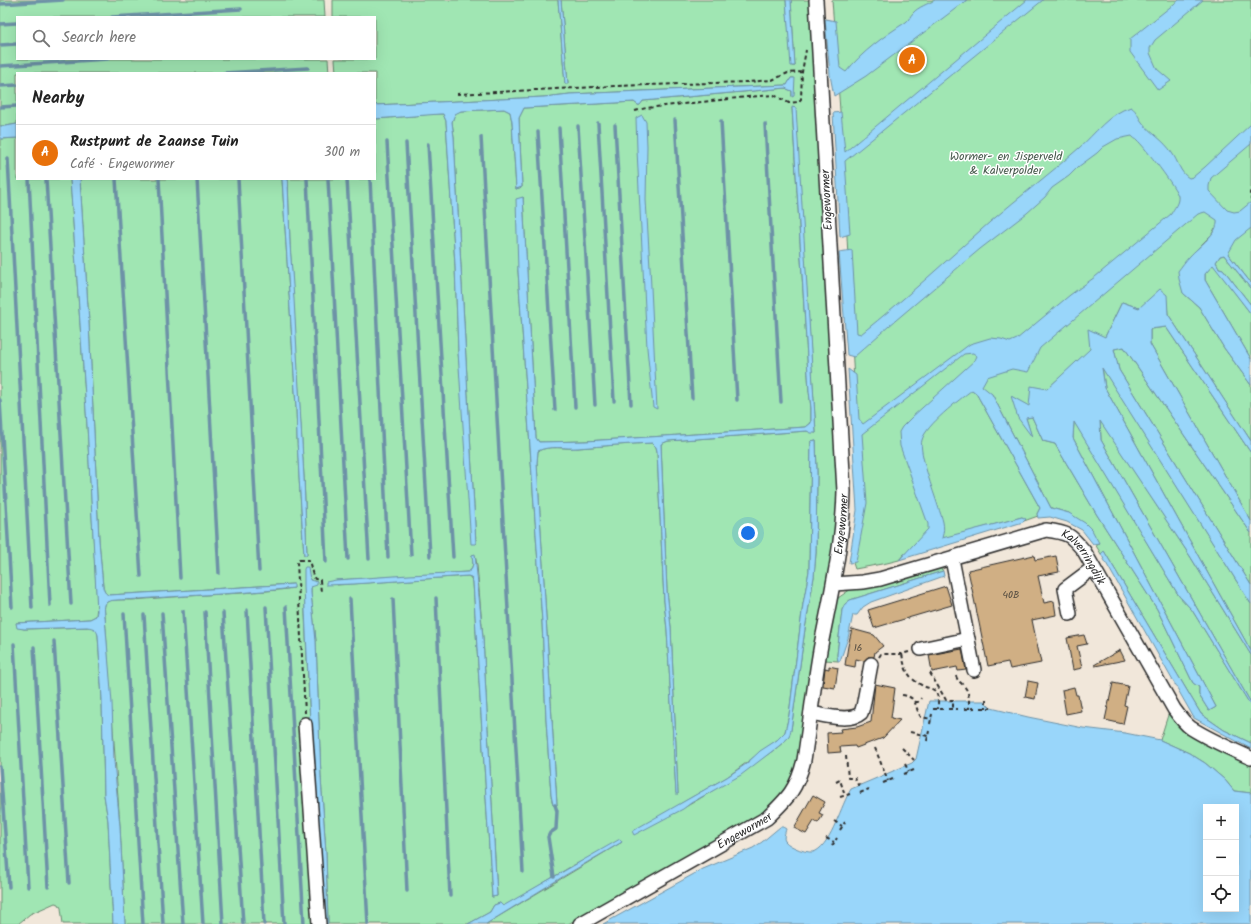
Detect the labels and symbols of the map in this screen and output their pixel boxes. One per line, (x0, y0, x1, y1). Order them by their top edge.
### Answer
pin: A (899, 45, 925, 75)
park label: Wormer- en Jisperveld & Kalverpolder (950, 147, 1063, 180)
street label: Engewormer (816, 168, 838, 231)
street label: Engewormer (829, 492, 853, 556)
your location (738, 523, 758, 543)
street label: Kalverringdijk (1059, 524, 1111, 589)
house number: 40B (1003, 587, 1019, 603)
house number: 16 (854, 640, 862, 656)
street label: Engewormer (713, 807, 778, 854)

